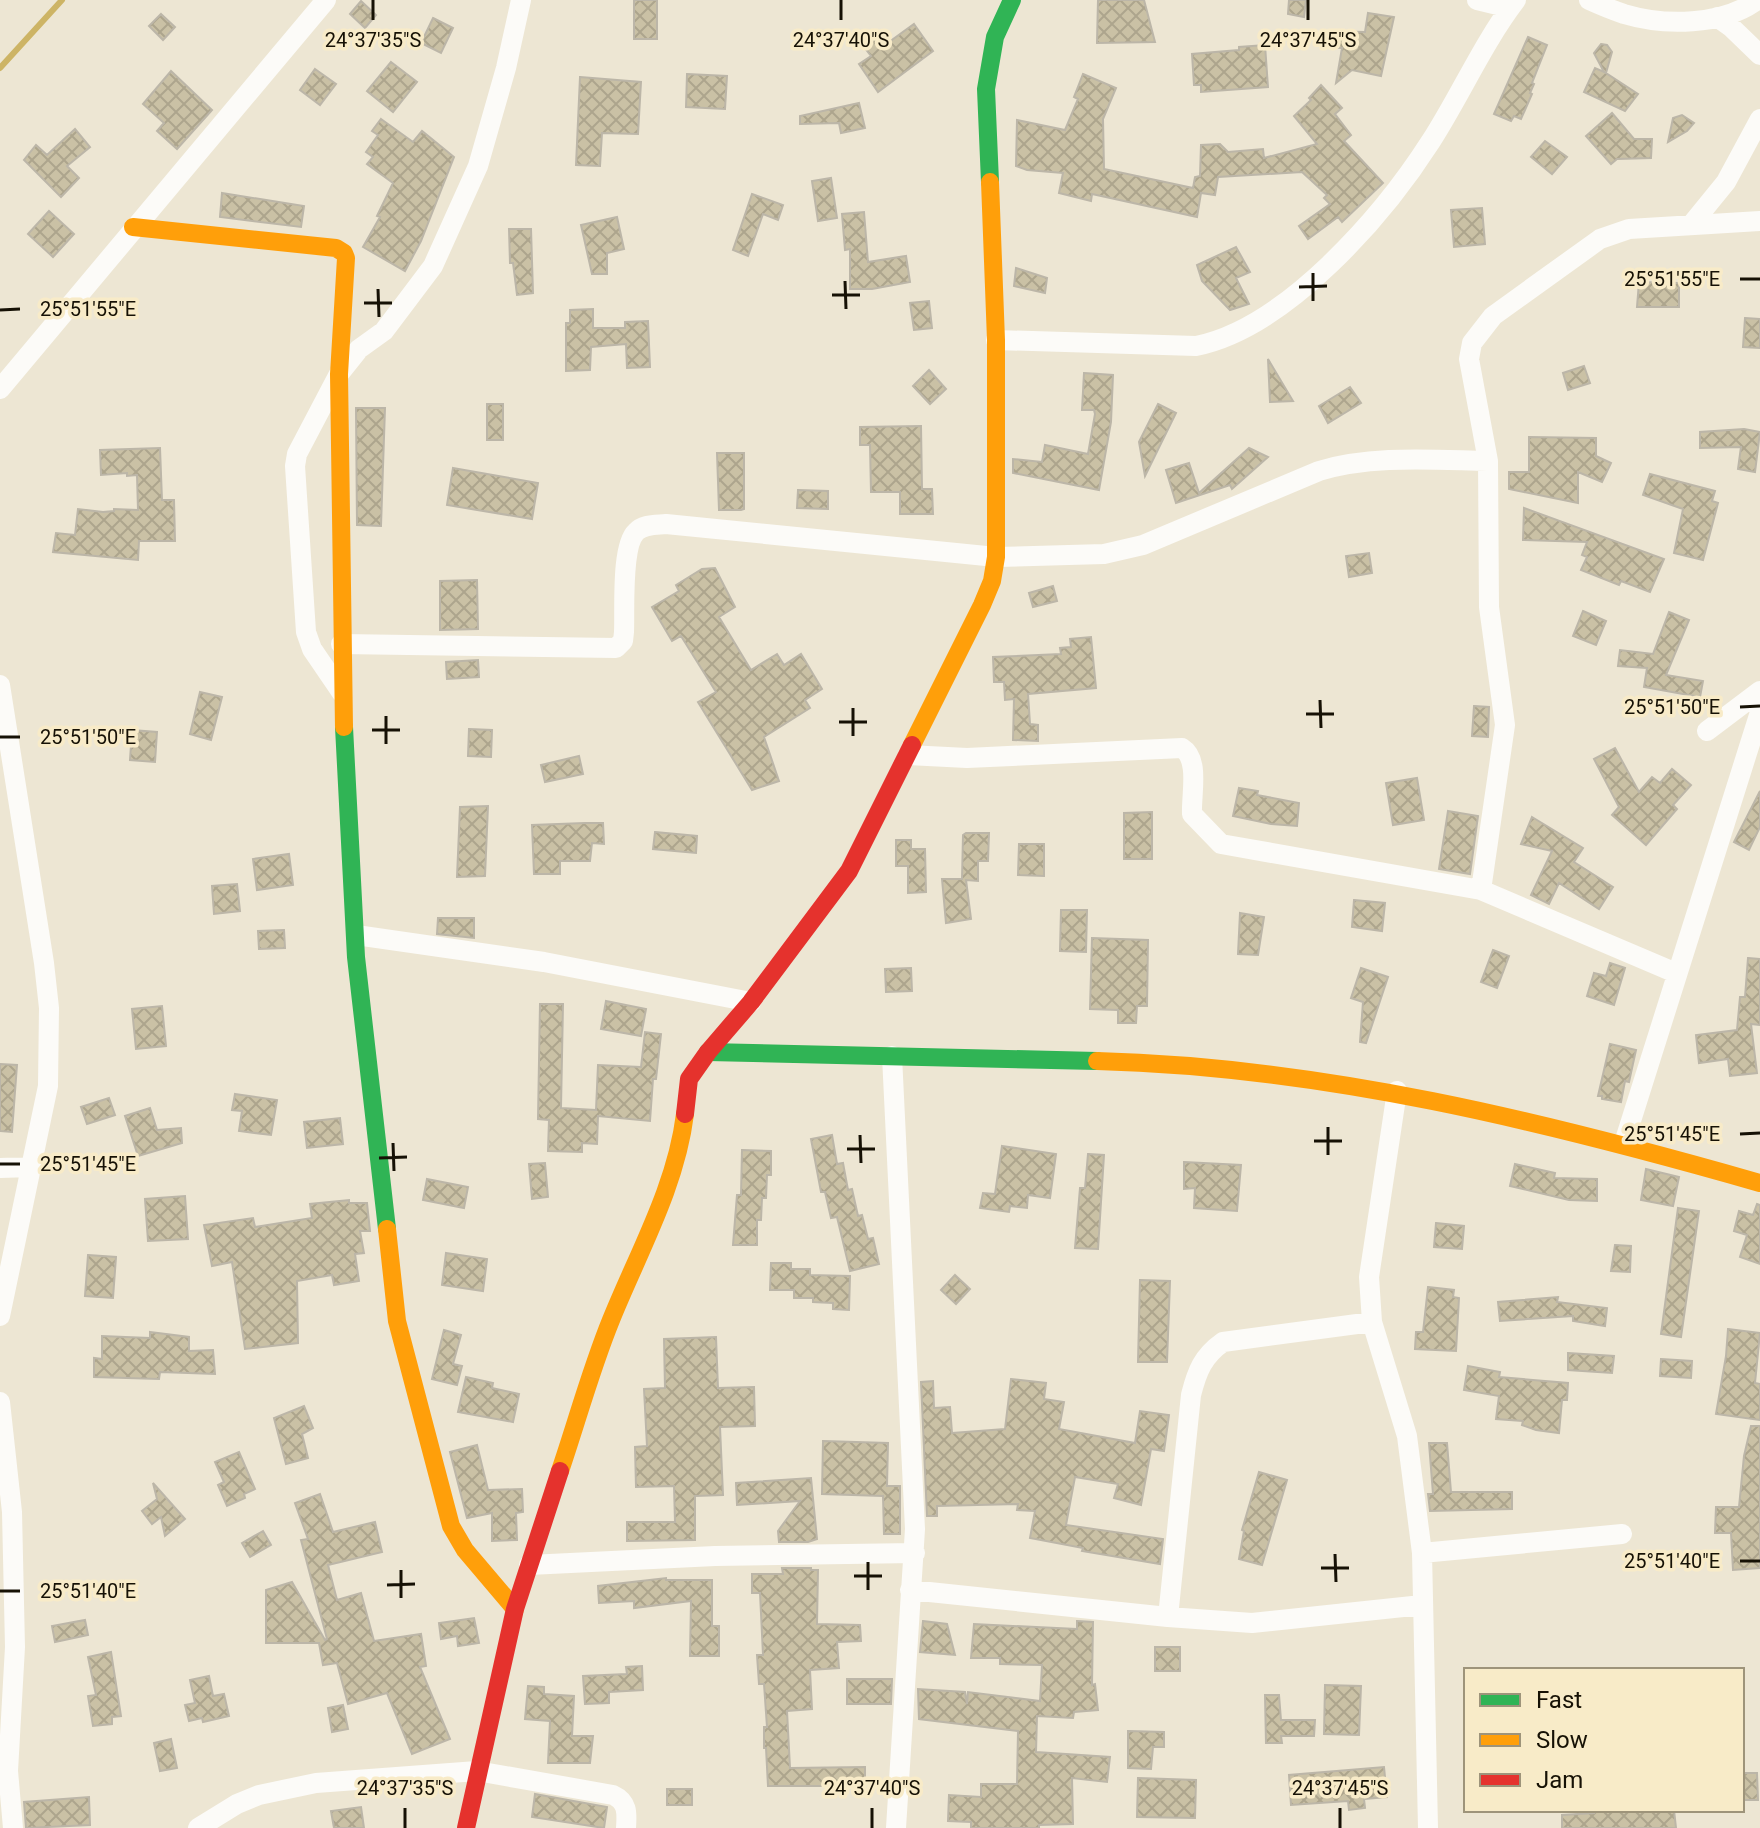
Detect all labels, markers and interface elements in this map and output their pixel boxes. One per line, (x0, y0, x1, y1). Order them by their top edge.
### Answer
text: 24°37'35"S (325, 28, 421, 52)
text: 24°37'40"S (793, 28, 889, 52)
text: 24°37'45"S (1260, 28, 1356, 52)
text: 25°51'55"E (1624, 267, 1720, 291)
text: 25°51'55"E (40, 297, 136, 321)
text: 25°51'50"E (1624, 695, 1720, 719)
text: 25°51'50"E (40, 725, 136, 749)
text: 25°51'45"E (1624, 1122, 1720, 1146)
text: 25°51'45"E (40, 1152, 136, 1176)
text: 25°51'40"E (1624, 1549, 1720, 1573)
text: 25°51'40"E (40, 1579, 136, 1603)
legend (1464, 1668, 1744, 1812)
text: Fast (1536, 1686, 1582, 1714)
text: Slow (1536, 1726, 1588, 1754)
text: Jam (1536, 1766, 1583, 1794)
text: 24°37'35"S (357, 1776, 453, 1800)
text: 24°37'40"S (824, 1776, 920, 1800)
text: 24°37'45"S (1292, 1776, 1388, 1800)

